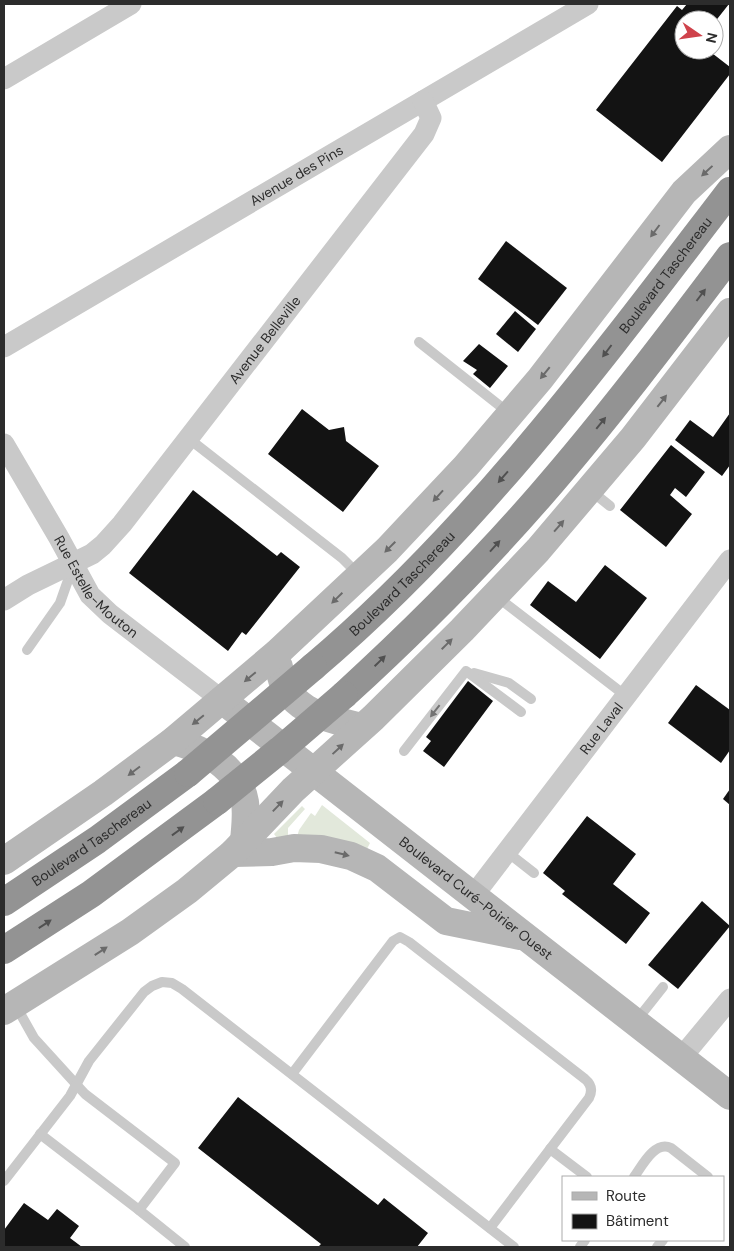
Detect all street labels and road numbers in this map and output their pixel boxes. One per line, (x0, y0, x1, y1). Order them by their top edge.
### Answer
street label: Avenue des Pins (246, 141, 346, 210)
street label: Boulevard Taschereau (615, 213, 716, 337)
street label: Avenue Belleville (225, 292, 304, 387)
street label: Boulevard Taschereau (345, 527, 459, 640)
street label: Rue Estelle-Mouton (50, 532, 142, 641)
street label: Rue Laval (576, 699, 627, 758)
street label: Boulevard Taschereau (28, 794, 155, 890)
street label: Boulevard Curé-Poirier Ouest (395, 832, 556, 964)

